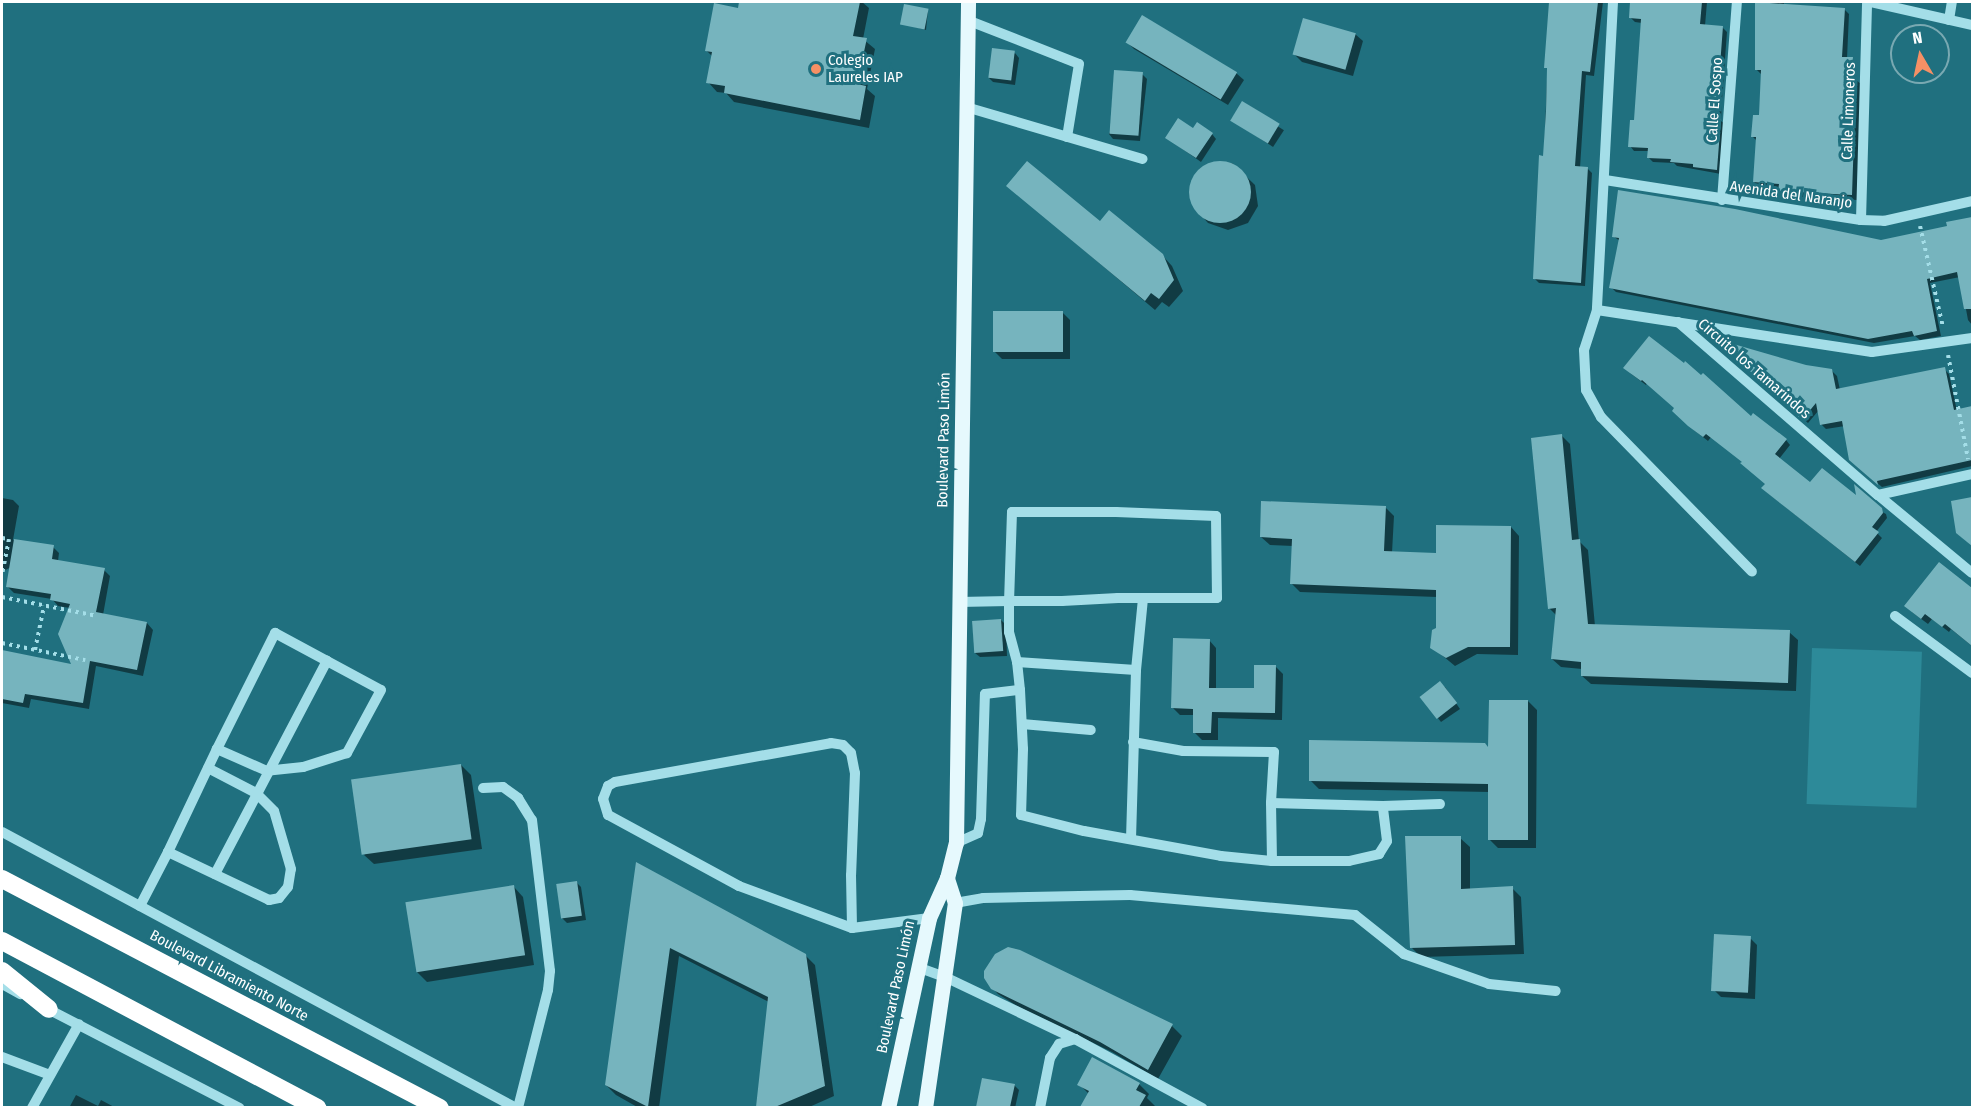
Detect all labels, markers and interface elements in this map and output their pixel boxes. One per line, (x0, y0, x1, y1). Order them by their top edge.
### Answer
north arrow (1890, 24, 1950, 84)
text: N (1911, 28, 1924, 48)
place label: Colegio Laureles IAP (828, 51, 903, 86)
street label: Calle El Sospo (1703, 57, 1727, 143)
marker: Colegio Laureles IAP (809, 62, 823, 76)
street label: Calle Limoneros (1838, 62, 1860, 160)
street label: Avenida del Naranjo (1729, 177, 1853, 213)
street label: Circuito los Tamarindos (1694, 315, 1814, 423)
street label: Boulevard Paso Limón (934, 372, 954, 508)
street label: Boulevard Paso Limón (873, 919, 919, 1055)
street label: Boulevard Libramiento Norte (147, 927, 311, 1025)

